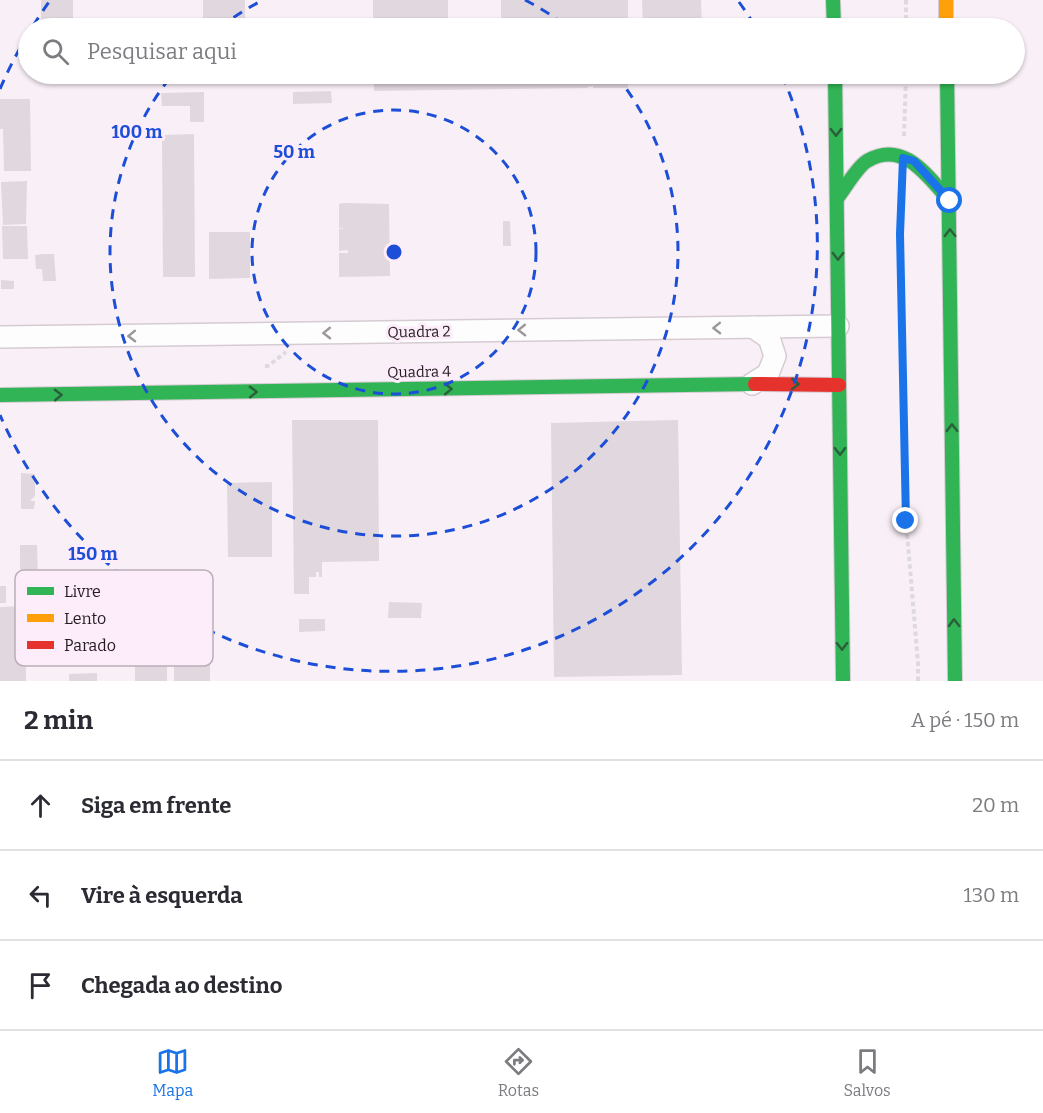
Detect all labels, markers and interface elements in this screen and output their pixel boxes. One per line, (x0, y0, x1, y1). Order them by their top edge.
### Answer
search box (18, 18, 1025, 84)
icon: search (39, 35, 72, 68)
text: Pesquisar aqui (87, 38, 237, 65)
text: 100 m (111, 121, 163, 143)
one-way arrow (830, 127, 842, 136)
text: 50 m (273, 141, 315, 163)
route start (936, 187, 962, 213)
one-way arrow (944, 228, 956, 237)
centre of rings (384, 242, 404, 262)
one-way arrow (832, 251, 844, 260)
one-way arrow (712, 321, 721, 334)
street label: Quadra 2 (387, 322, 451, 342)
one-way arrow (517, 324, 526, 336)
one-way arrow (322, 327, 331, 339)
one-way arrow (128, 329, 137, 342)
street label: Quadra 4 (387, 362, 451, 382)
one-way arrow (791, 378, 800, 390)
one-way arrow (444, 382, 453, 395)
one-way arrow (249, 385, 258, 398)
one-way arrow (54, 388, 63, 401)
one-way arrow (946, 423, 958, 432)
one-way arrow (834, 446, 846, 455)
route end (892, 507, 918, 533)
text: 150 m (68, 543, 118, 565)
legend (15, 570, 213, 666)
text: Livre (64, 582, 101, 601)
text: Lento (64, 609, 106, 628)
one-way arrow (948, 618, 960, 627)
text: Parado (64, 636, 116, 655)
one-way arrow (836, 641, 849, 650)
text: 2 min (24, 705, 93, 736)
text: A pé · 150 m (911, 708, 1019, 732)
icon: ahead (24, 789, 57, 822)
text: Siga em frente (81, 792, 231, 819)
text: 20 m (972, 793, 1019, 817)
icon: left (24, 879, 57, 912)
text: Vire à esquerda (81, 882, 242, 909)
text: 130 m (964, 883, 1019, 907)
icon: arrive (24, 969, 57, 1002)
text: Chegada ao destino (81, 972, 282, 999)
tab: Mapa (152, 1045, 193, 1100)
tab: Rotas (498, 1045, 539, 1100)
tab: Salvos (844, 1045, 891, 1100)

